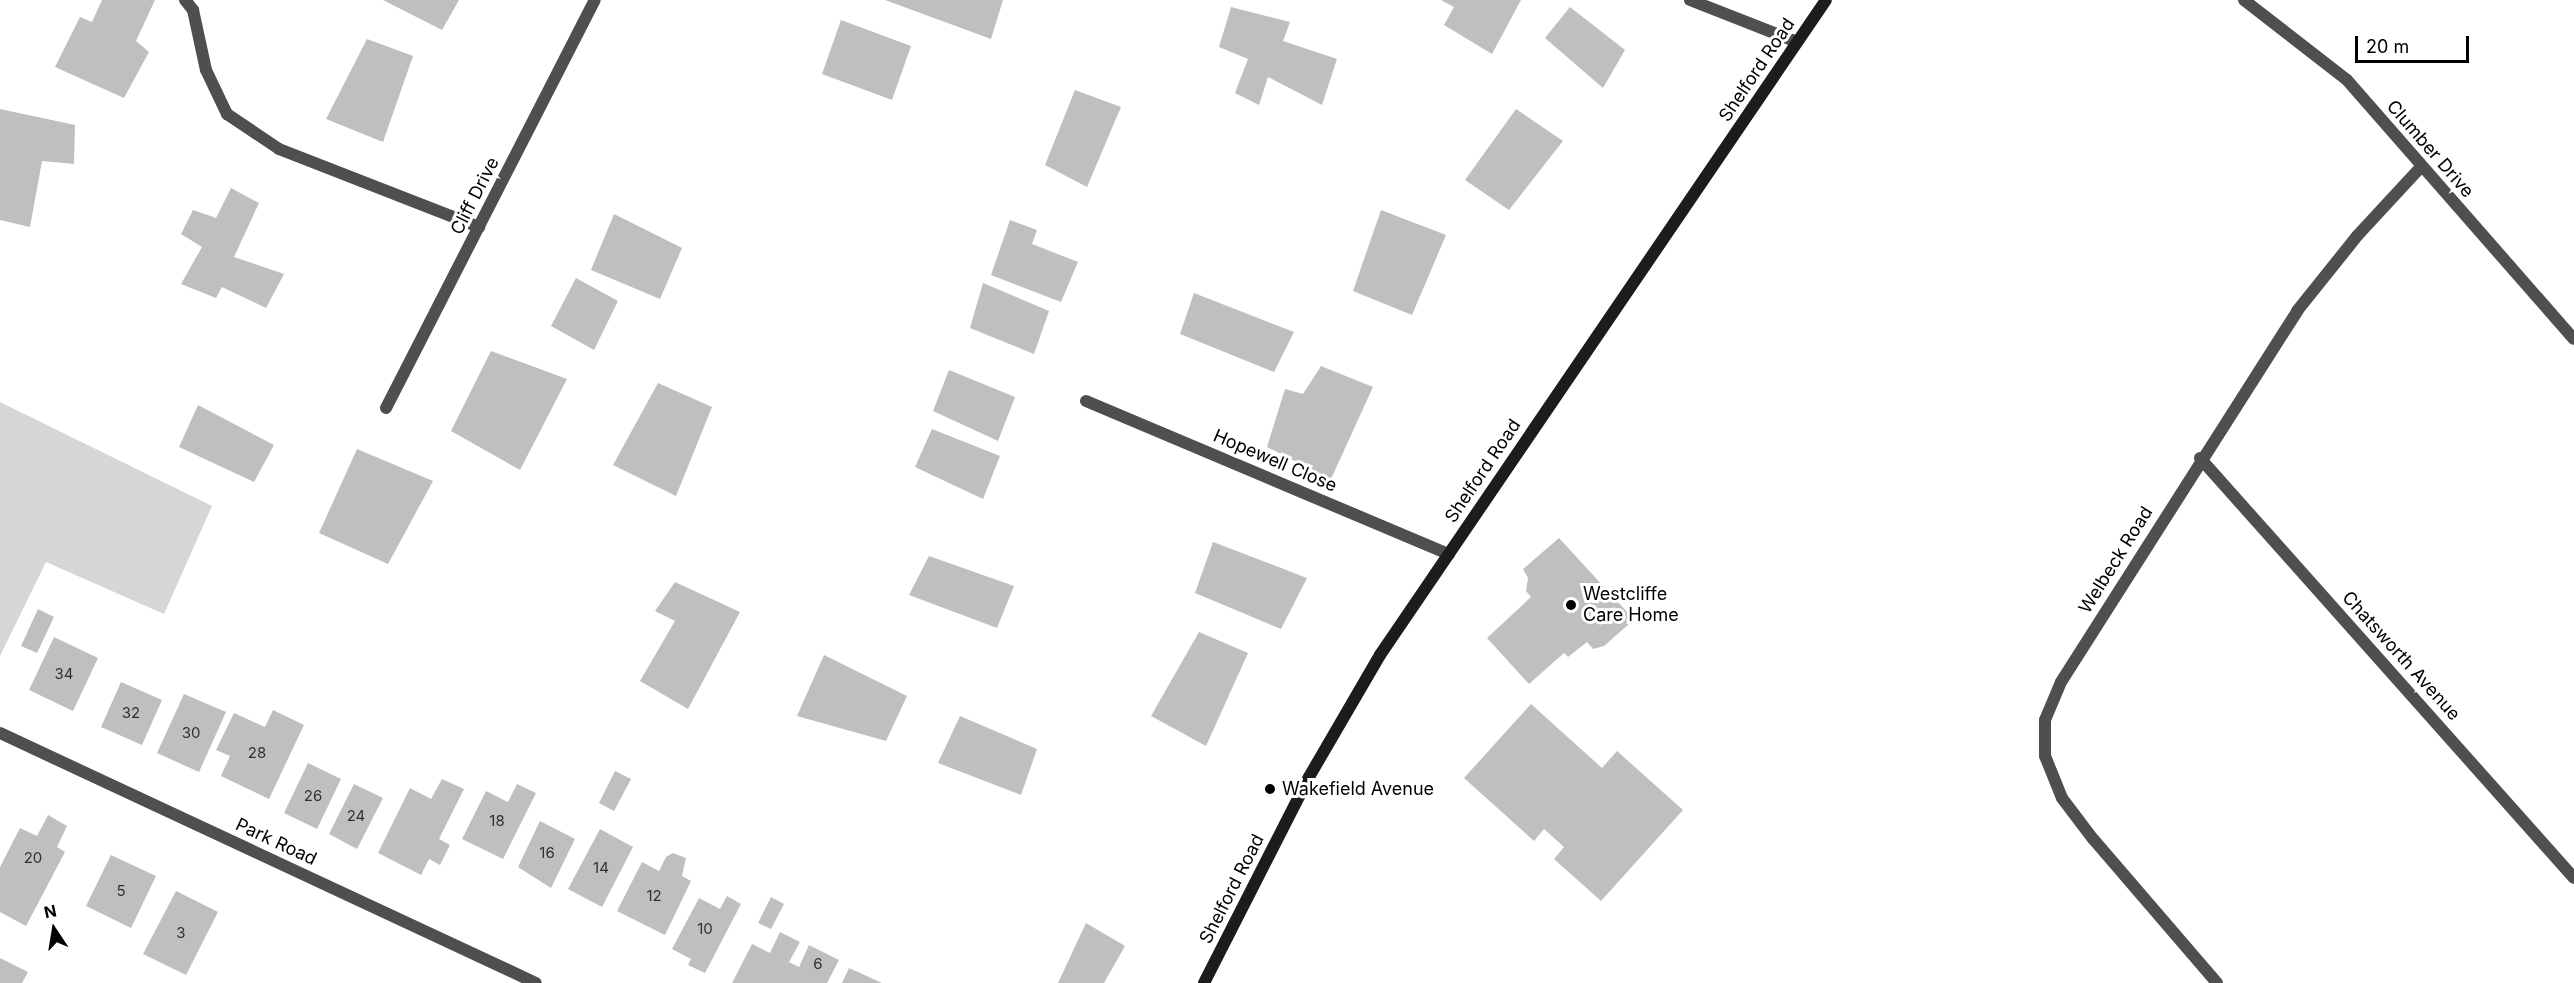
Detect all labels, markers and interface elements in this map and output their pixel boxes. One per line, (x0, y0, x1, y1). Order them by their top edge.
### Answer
street label: Shelford Road (1715, 14, 1799, 126)
scale bar (2358, 24, 2472, 62)
text: 20 m (2366, 36, 2409, 57)
street label: Clumber Drive (2382, 96, 2478, 202)
street label: Cliff Drive (446, 154, 504, 238)
street label: Shelford Road (1441, 415, 1525, 527)
street label: Hopewell Close (1210, 425, 1340, 497)
street label: Welbeck Road (2075, 503, 2157, 617)
place label: Westcliffe Care Home (1583, 584, 1679, 626)
street label: Chatsworth Avenue (2337, 587, 2465, 725)
marker: Westcliffe Care Home (1564, 598, 1578, 612)
house number: 34 (55, 665, 73, 683)
house number: 32 (122, 704, 140, 722)
house number: 30 (182, 724, 200, 742)
house number: 28 (248, 744, 266, 762)
place label: Wakefield Avenue (1282, 778, 1434, 800)
marker: Wakefield Avenue (1263, 782, 1277, 796)
house number: 26 (304, 787, 322, 805)
house number: 24 (347, 807, 365, 825)
house number: 18 (489, 812, 505, 830)
street label: Park Road (232, 814, 320, 870)
street label: Shelford Road (1195, 831, 1269, 947)
house number: 16 (539, 844, 555, 862)
house number: 20 (24, 849, 42, 867)
house number: 14 (593, 859, 609, 877)
house number: 5 (116, 882, 126, 900)
house number: 12 (646, 887, 662, 905)
north arrow (24, 899, 84, 959)
text: N (42, 900, 58, 922)
house number: 10 (697, 920, 713, 938)
house number: 3 (176, 924, 186, 942)
house number: 6 (813, 955, 823, 973)

